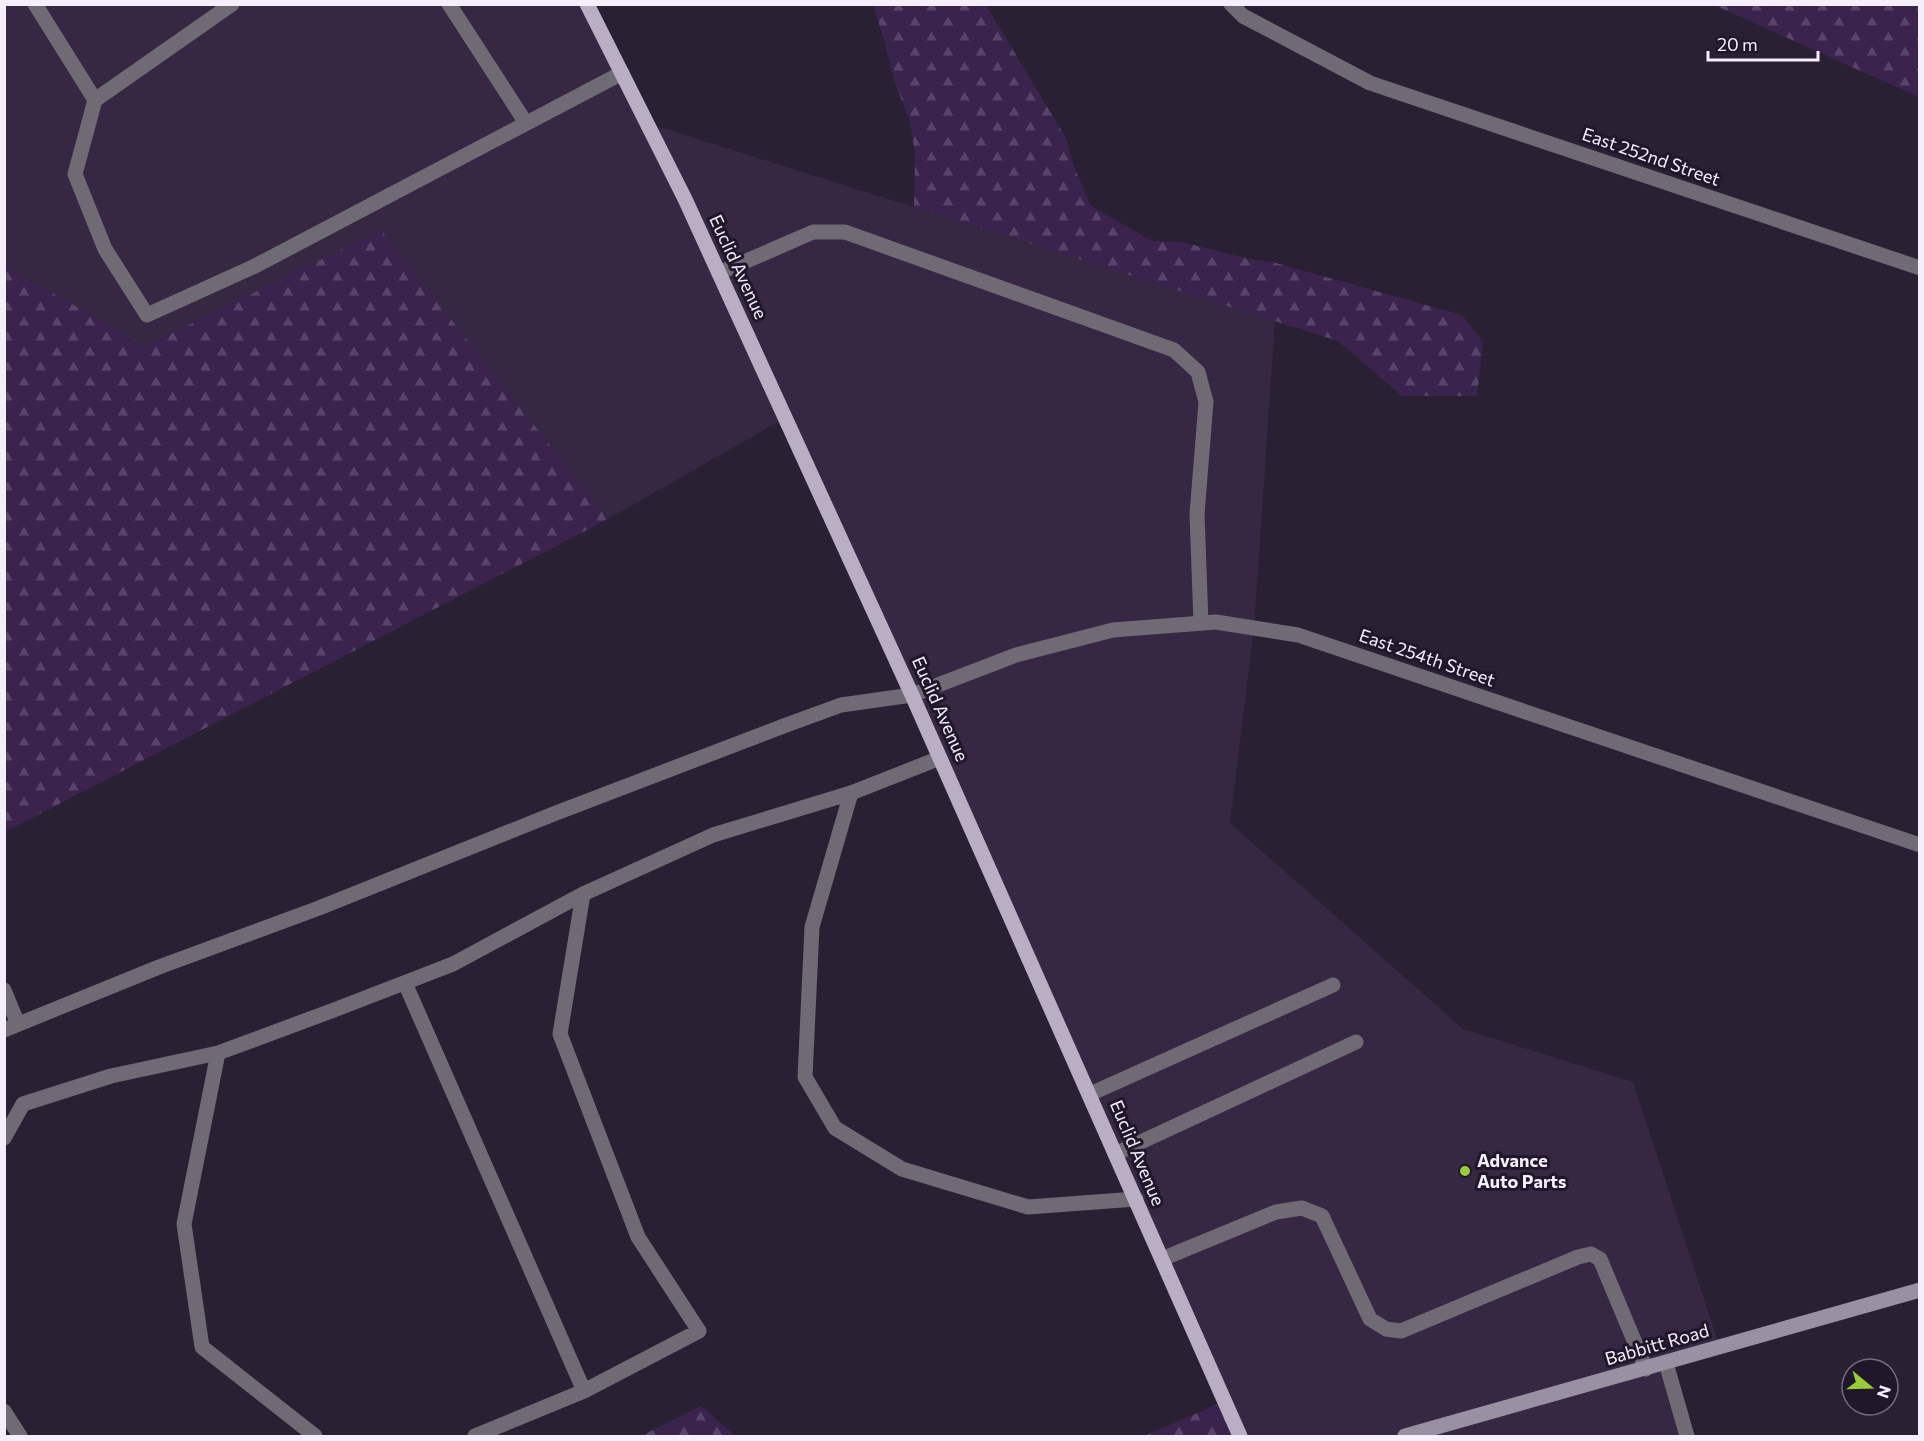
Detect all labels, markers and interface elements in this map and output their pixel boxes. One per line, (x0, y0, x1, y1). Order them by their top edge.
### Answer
scale bar (1708, 24, 1818, 62)
text: 20 m (1717, 33, 1758, 55)
street label: East 252nd Street (1579, 122, 1723, 190)
street label: Euclid Avenue (705, 211, 773, 322)
street label: East 254th Street (1357, 624, 1498, 691)
street label: Euclid Avenue (908, 653, 974, 765)
street label: Euclid Avenue (1106, 1096, 1170, 1209)
place label: Advance Auto Parts (1477, 1149, 1566, 1192)
marker: Advance Auto Parts (1458, 1164, 1472, 1178)
street label: Babbitt Road (1602, 1319, 1711, 1369)
north arrow (1840, 1357, 1900, 1417)
text: N (1874, 1383, 1896, 1401)

